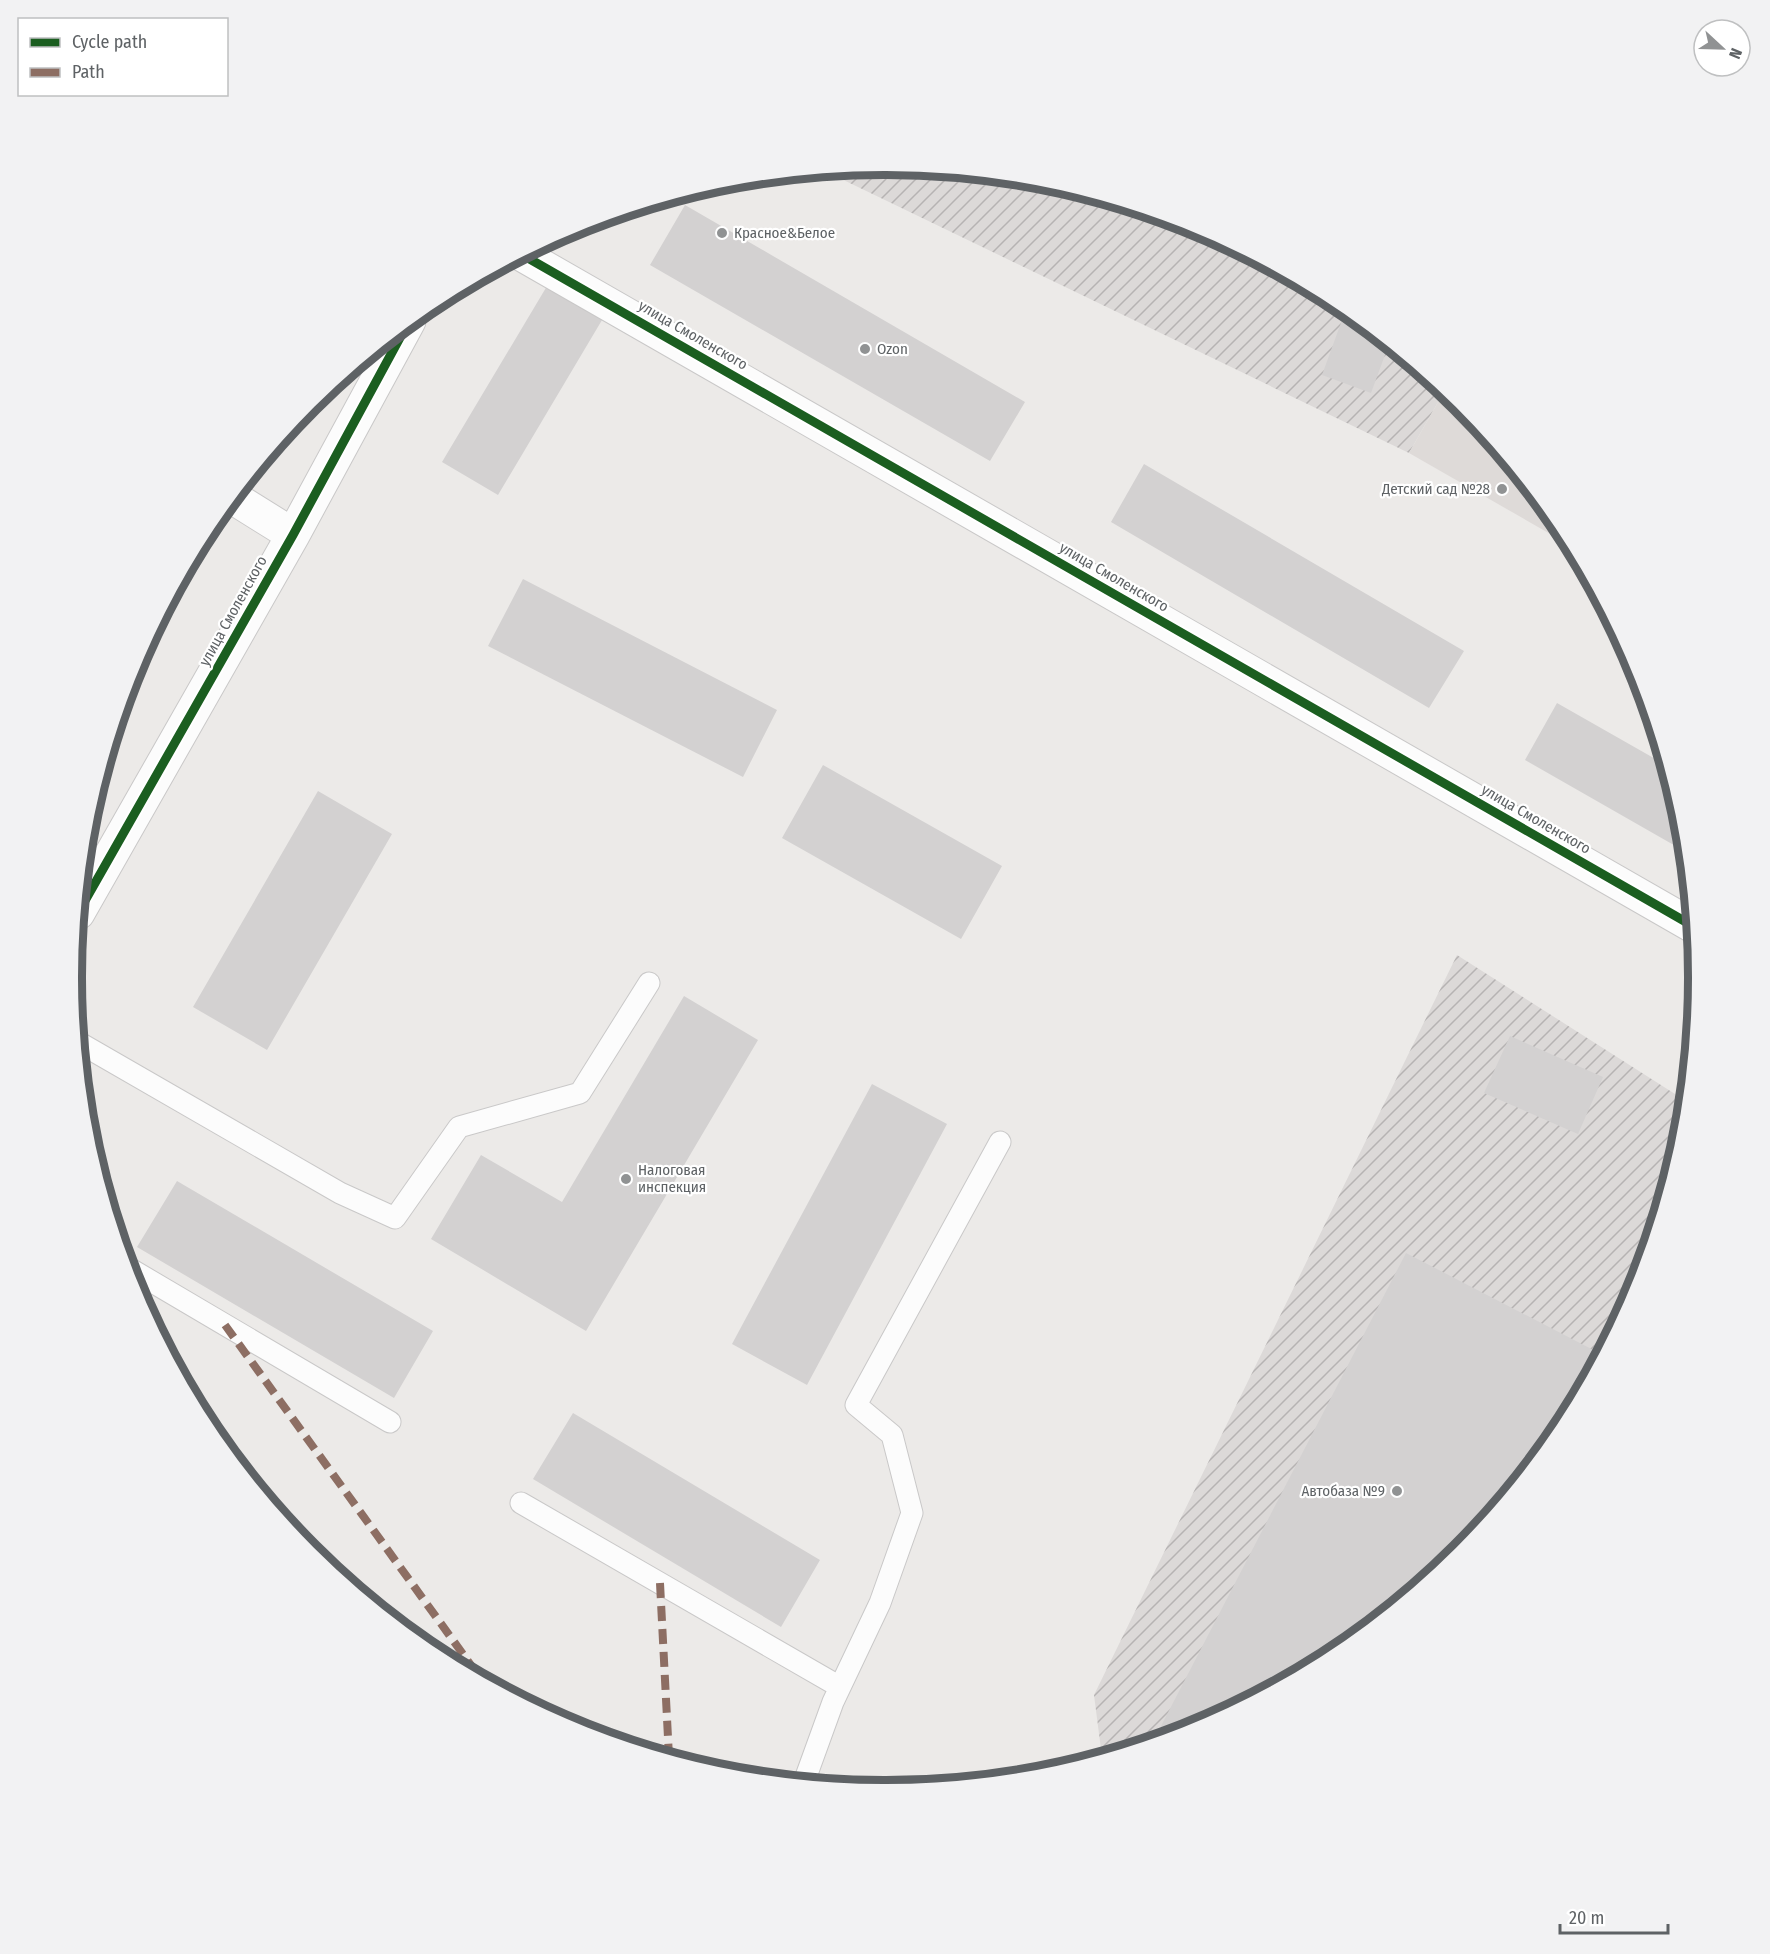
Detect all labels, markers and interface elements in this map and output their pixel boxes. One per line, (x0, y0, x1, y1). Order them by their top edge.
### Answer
legend (18, 18, 228, 96)
north arrow (1692, 18, 1752, 78)
text: Cycle path (72, 31, 147, 53)
text: N (1725, 45, 1746, 61)
text: Path (72, 61, 105, 83)
place label: Красное&Белое (734, 224, 835, 242)
marker: Красное&Белое (715, 226, 729, 240)
street label: улица Смоленского (635, 296, 751, 374)
place label: Ozon (877, 340, 908, 358)
marker: Ozon (858, 342, 872, 356)
place label: Детский сад №28 (1381, 480, 1490, 498)
marker: Детский сад №28 (1495, 482, 1509, 496)
street label: улица Смоленского (1056, 538, 1172, 616)
street label: улица Смоленского (195, 553, 271, 669)
street label: улица Смоленского (1478, 780, 1594, 858)
place label: Налоговая инспекция (638, 1161, 706, 1196)
marker: Налоговая инспекция (619, 1172, 633, 1186)
place label: Автобаза №9 (1301, 1482, 1385, 1500)
marker: Автобаза №9 (1390, 1484, 1404, 1498)
scale bar (1560, 1897, 1668, 1935)
text: 20 m (1569, 1907, 1604, 1929)

